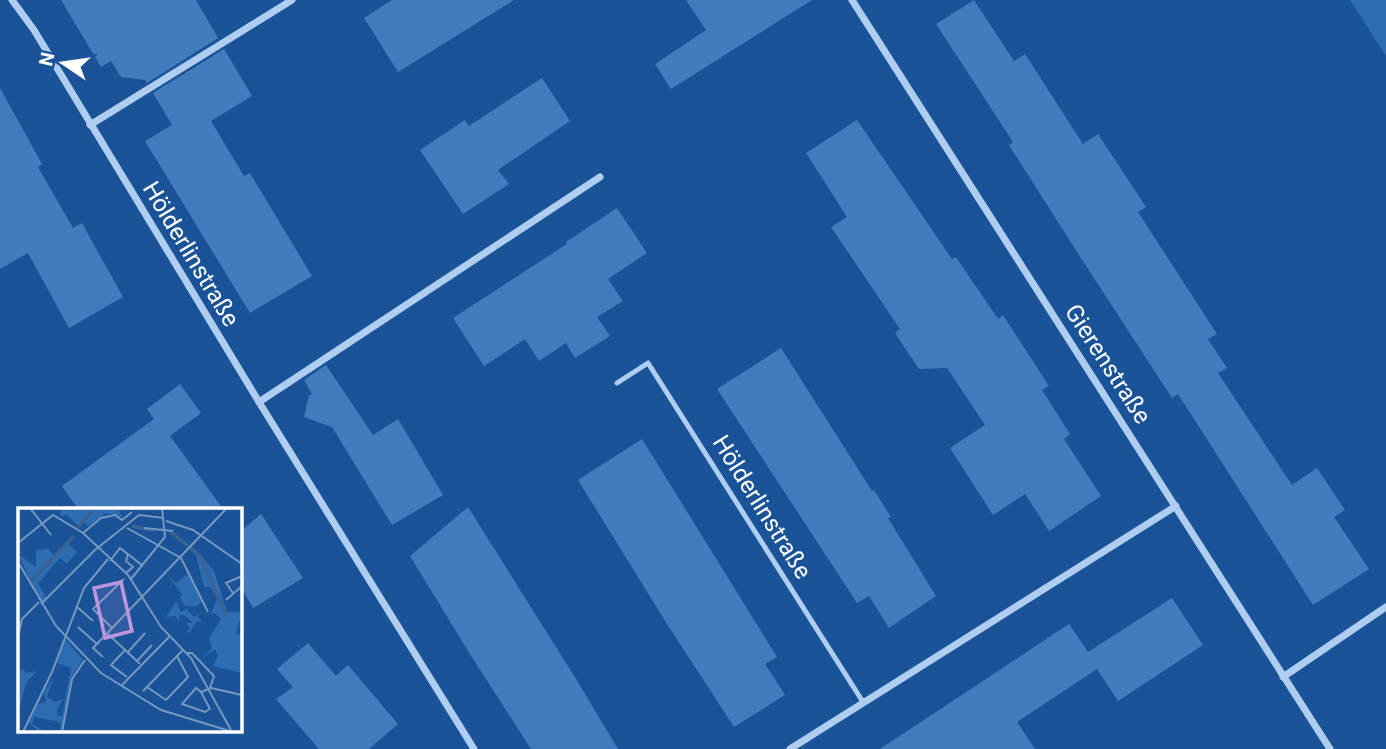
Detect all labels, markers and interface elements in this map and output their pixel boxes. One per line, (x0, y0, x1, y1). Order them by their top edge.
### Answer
north arrow (28, 28, 98, 98)
text: N (34, 50, 60, 68)
street label: Hölderlinstraße (137, 177, 245, 331)
street label: Gierenstraße (1059, 299, 1157, 429)
street label: Hölderlinstraße (707, 430, 817, 584)
inset map (18, 508, 242, 732)

